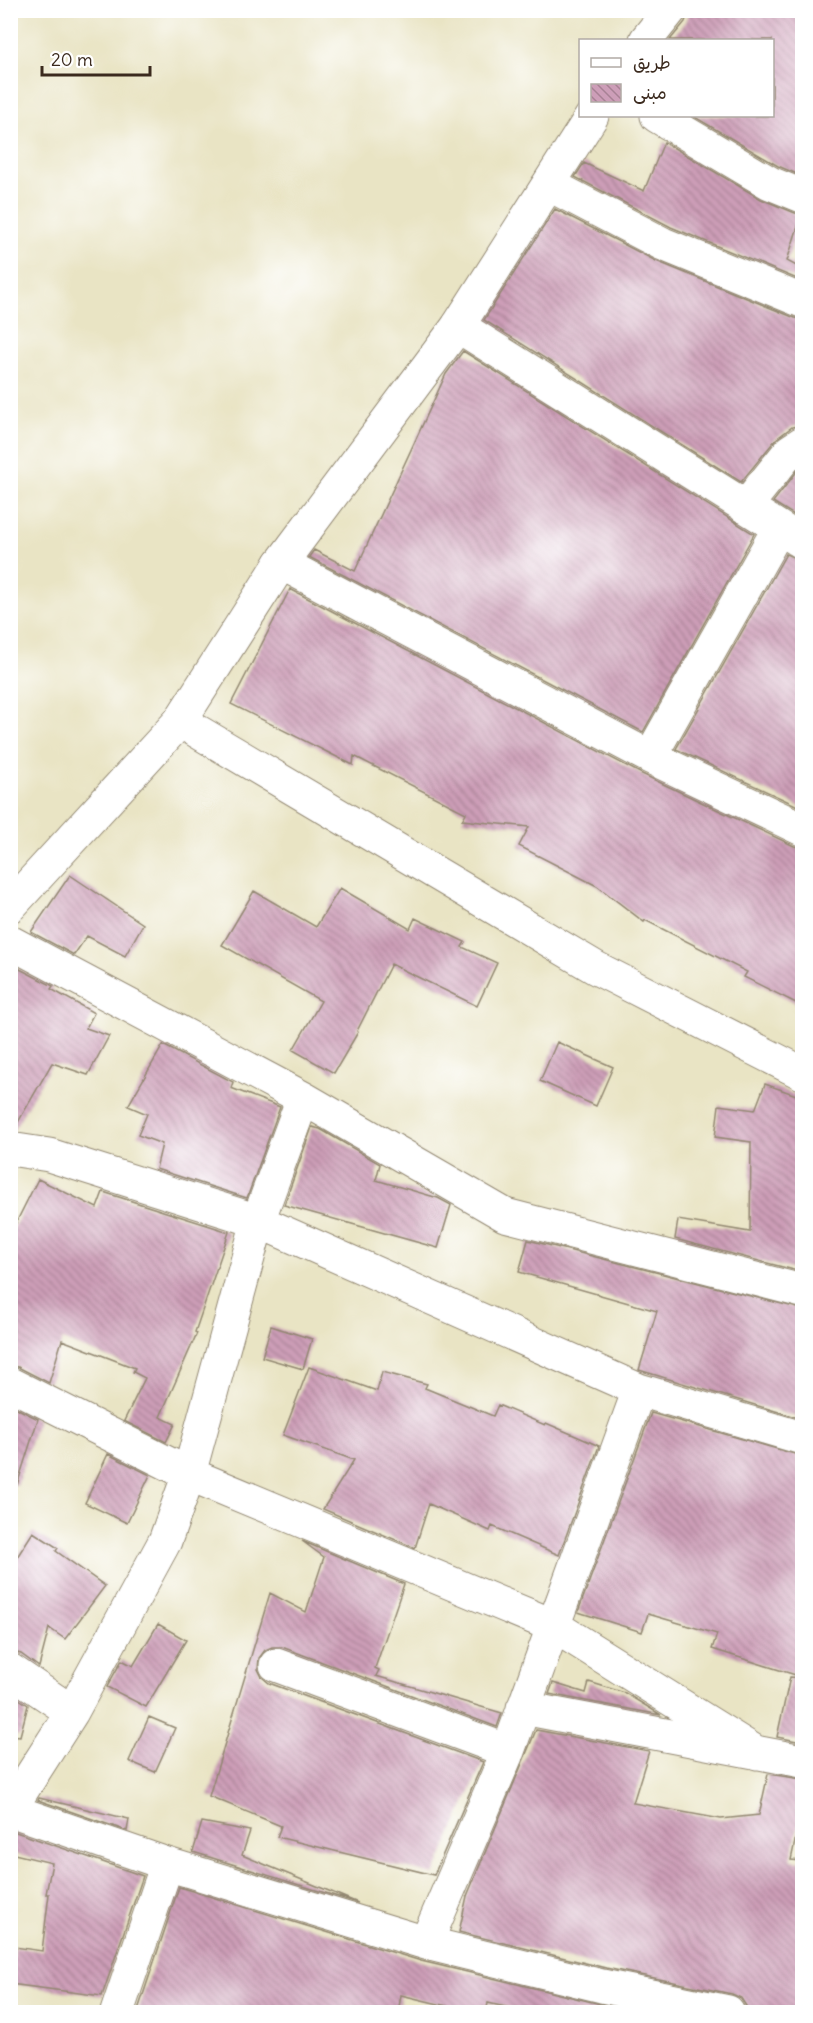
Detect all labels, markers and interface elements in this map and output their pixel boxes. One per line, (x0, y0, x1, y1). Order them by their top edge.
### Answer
scale bar (42, 39, 150, 77)
legend (579, 39, 774, 117)
text: 20 m (51, 48, 93, 71)
text: طريق (633, 51, 671, 74)
text: مبنى (633, 81, 667, 104)

